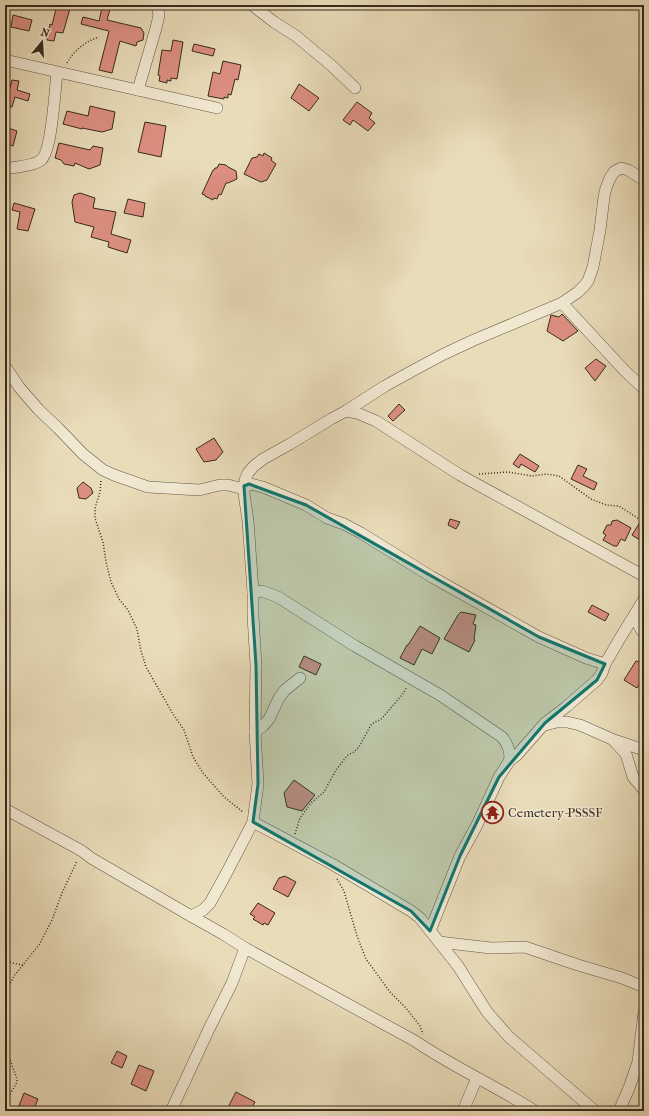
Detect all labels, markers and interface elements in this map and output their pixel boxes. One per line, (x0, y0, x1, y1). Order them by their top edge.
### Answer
north arrow (22, 22, 62, 62)
text: N (39, 25, 52, 41)
temple icon: Cemetery-PSSSF (480, 799, 506, 825)
place label: Cemetery-PSSSF (508, 805, 602, 820)

